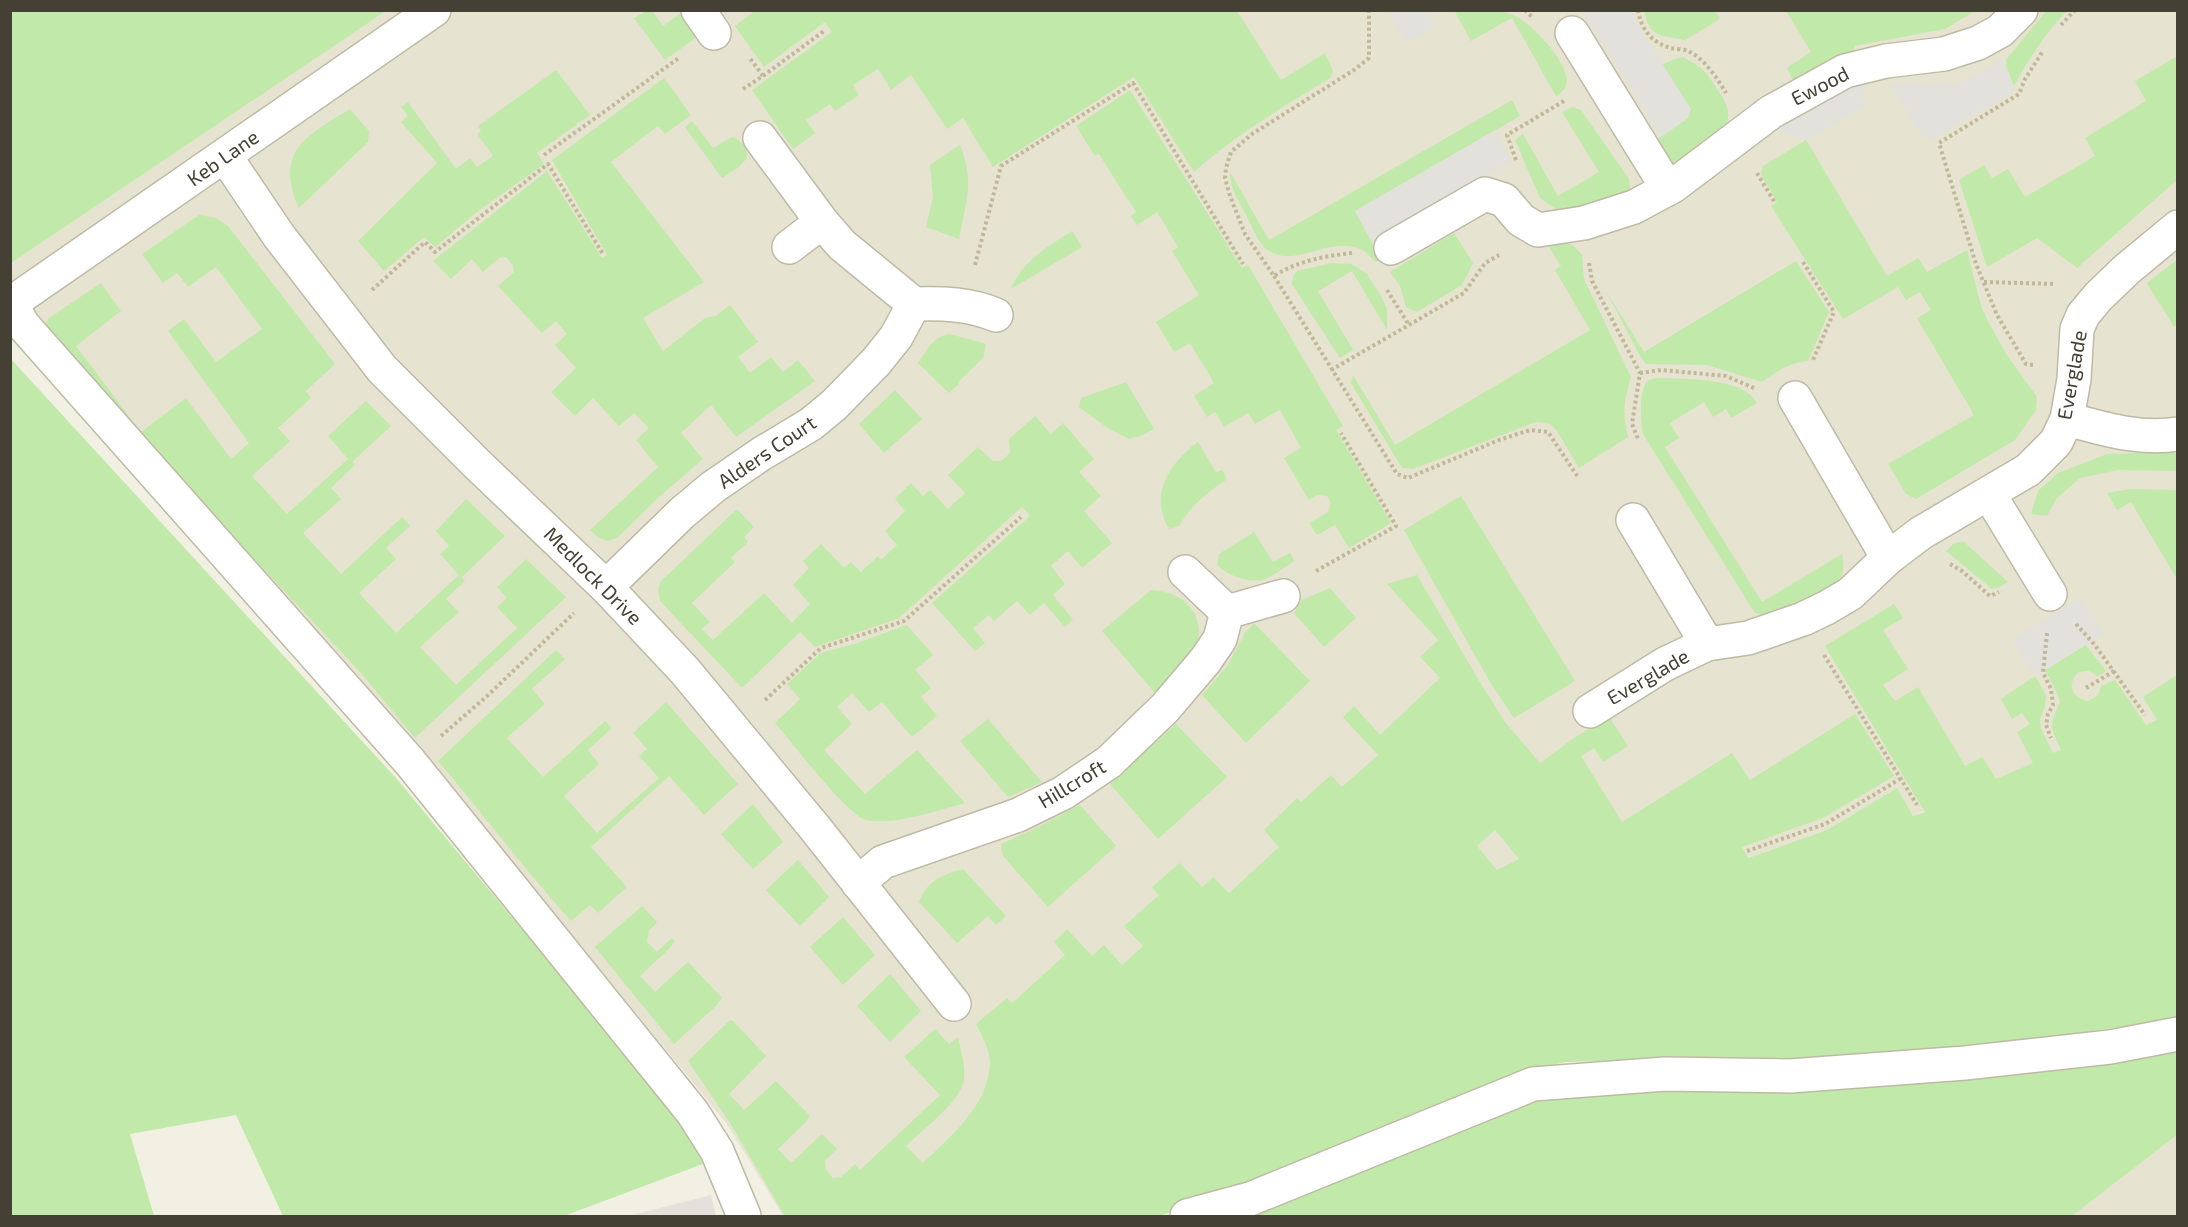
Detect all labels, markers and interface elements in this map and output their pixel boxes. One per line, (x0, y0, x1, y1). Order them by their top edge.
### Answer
street label: Ewood (1787, 60, 1853, 110)
street label: Keb Lane (182, 124, 263, 190)
street label: Everglade (2051, 328, 2091, 422)
street label: Alders Court (713, 409, 820, 493)
street label: Medlock Drive (540, 521, 648, 629)
street label: Everglade (1602, 643, 1693, 709)
street label: Hillcroft (1033, 754, 1110, 813)

